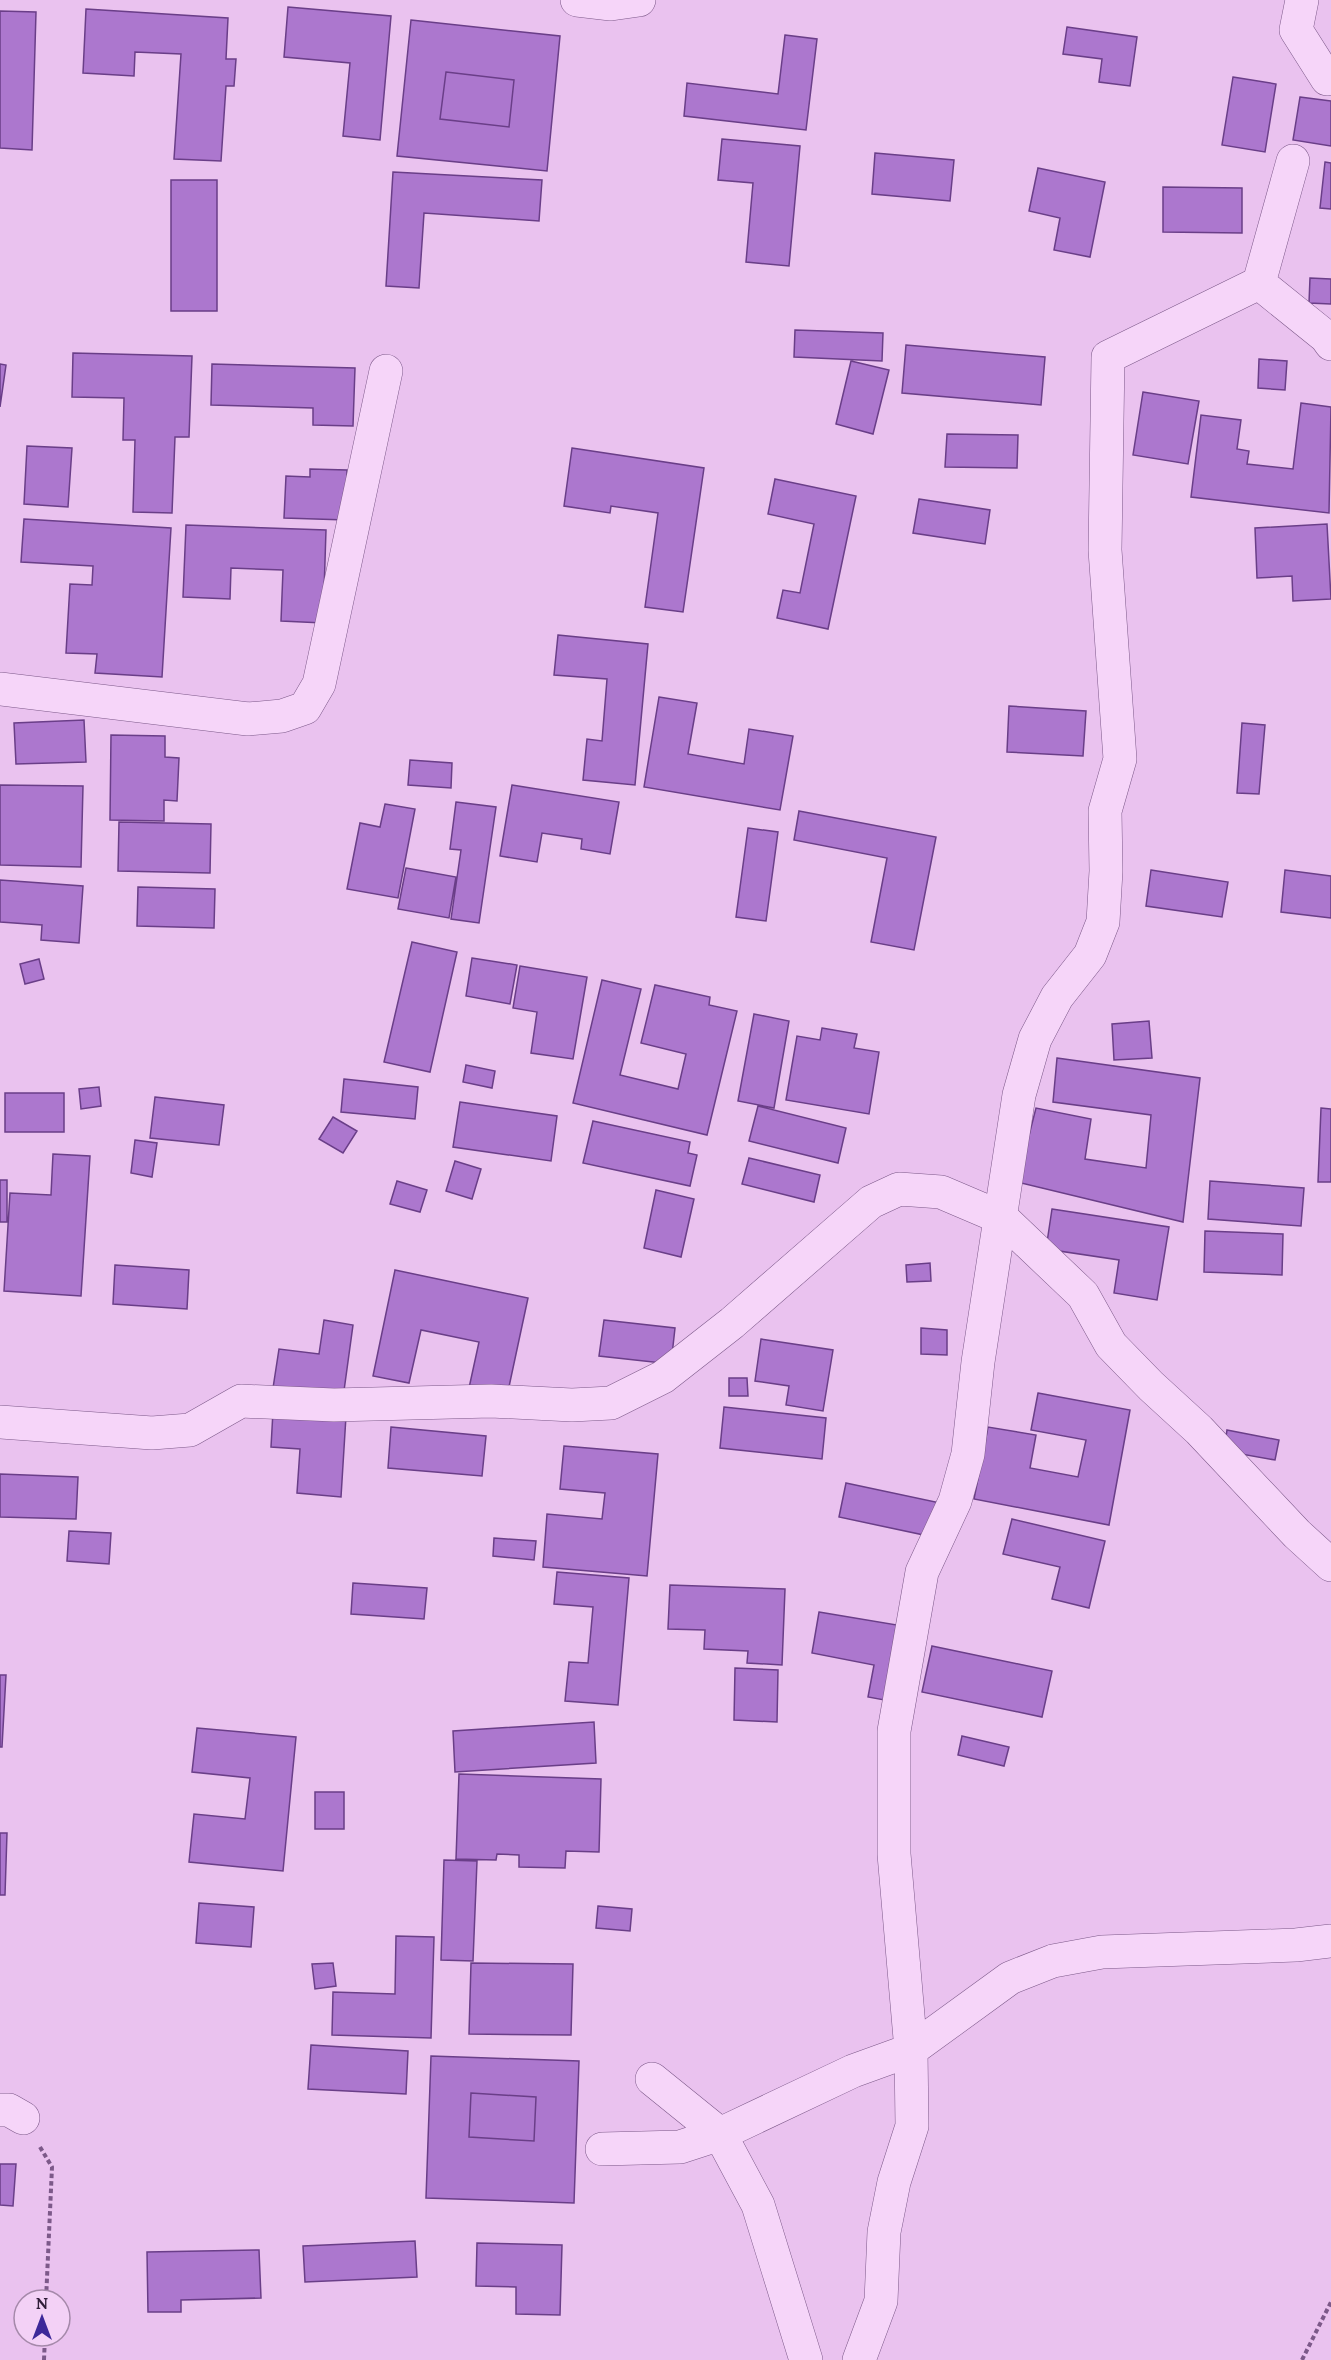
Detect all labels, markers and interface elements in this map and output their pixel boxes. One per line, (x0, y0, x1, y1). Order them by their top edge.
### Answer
north arrow (12, 2288, 72, 2348)
text: N (36, 2293, 48, 2313)

